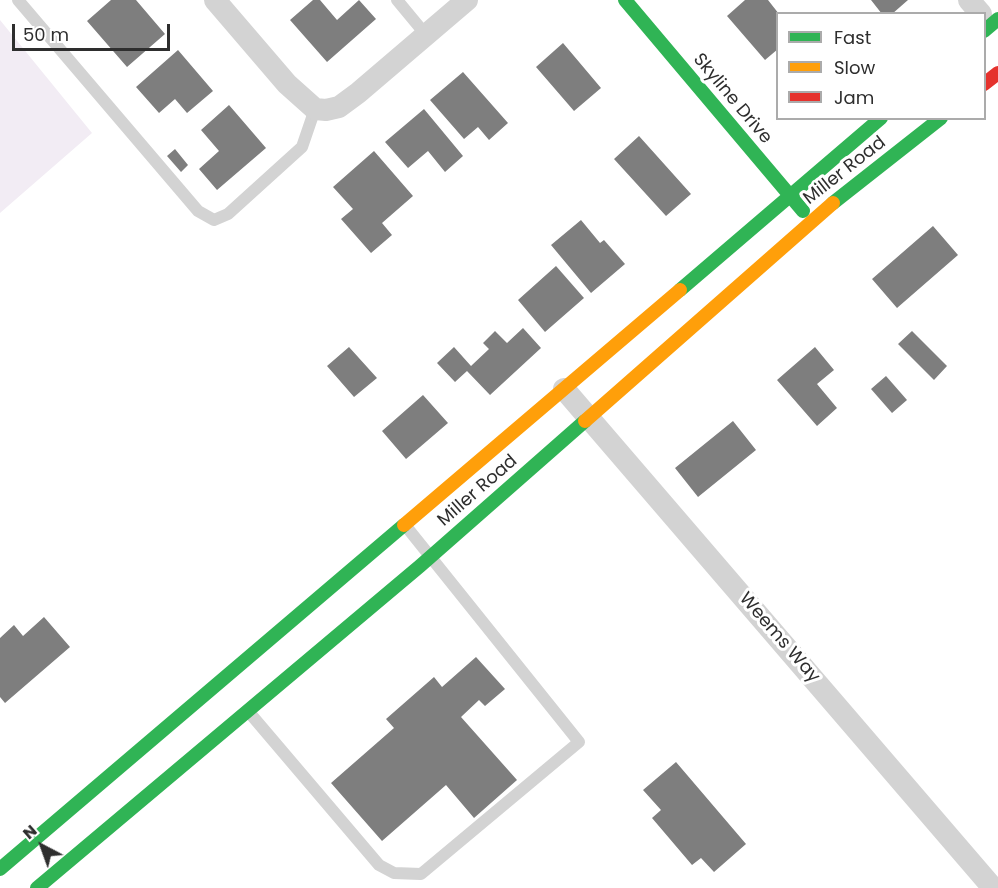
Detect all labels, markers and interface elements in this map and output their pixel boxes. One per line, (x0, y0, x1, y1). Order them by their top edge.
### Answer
scale bar (15, 12, 172, 50)
legend (776, 12, 986, 120)
text: 50 m (23, 22, 69, 47)
text: Fast (834, 25, 871, 50)
street label: Skyline Drive (688, 49, 776, 149)
text: Slow (834, 55, 875, 80)
text: Jam (834, 85, 874, 110)
street label: Miller Road (800, 132, 890, 210)
street label: Miller Road (434, 451, 522, 531)
street label: Weems Way (734, 588, 824, 688)
north arrow (12, 816, 72, 876)
text: N (18, 819, 42, 845)

